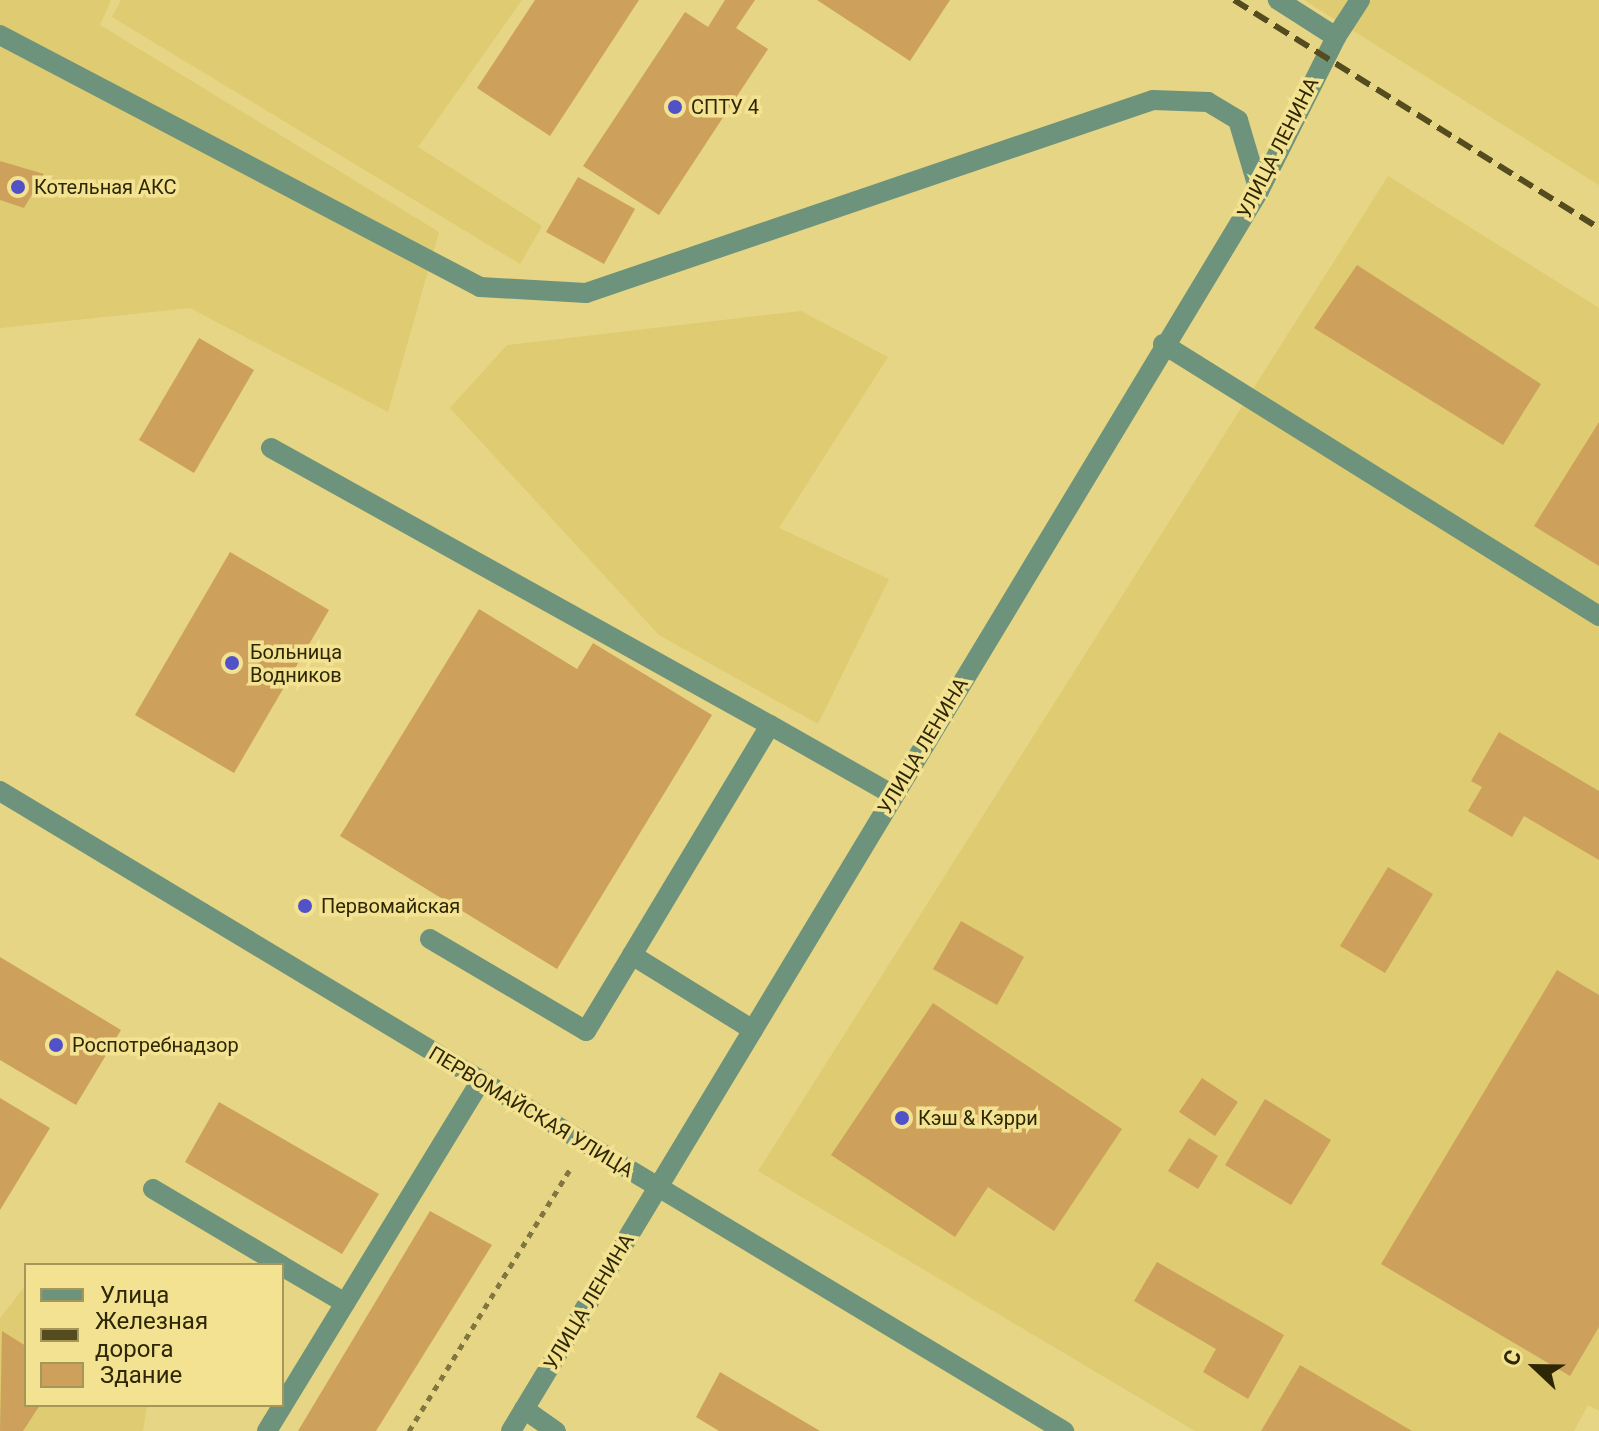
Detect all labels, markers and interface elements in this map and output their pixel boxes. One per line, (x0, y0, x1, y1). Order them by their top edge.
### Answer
street label: УЛИЦА ЛЕНИНА (1232, 74, 1324, 222)
place label: СПТУ 4 (691, 95, 759, 119)
marker: СПТУ 4 (666, 98, 684, 116)
place label: Котельная АКС (34, 175, 177, 199)
marker: Котельная АКС (9, 178, 27, 196)
place label: Больница Водников (250, 640, 342, 687)
marker: Больница Водников (221, 652, 243, 674)
street label: УЛИЦА ЛЕНИНА (873, 673, 973, 819)
place label: Первомайская (321, 894, 460, 918)
marker: Первомайская (296, 897, 314, 915)
place label: Роспотребнадзор (72, 1033, 239, 1057)
marker: Роспотребнадзор (47, 1036, 65, 1054)
street label: ПЕРВОМАЙСКАЯ УЛИЦА (424, 1041, 638, 1183)
place label: Кэш & Кэрри (918, 1106, 1038, 1130)
marker: Кэш & Кэрри (893, 1109, 911, 1127)
street label: УЛИЦА ЛЕНИНА (539, 1229, 639, 1375)
legend (24, 1263, 284, 1407)
text: Улица (100, 1281, 169, 1309)
text: Железная дорога (95, 1307, 208, 1363)
north arrow (1495, 1327, 1575, 1407)
text: С (1498, 1346, 1527, 1369)
text: Здание (100, 1361, 182, 1389)

